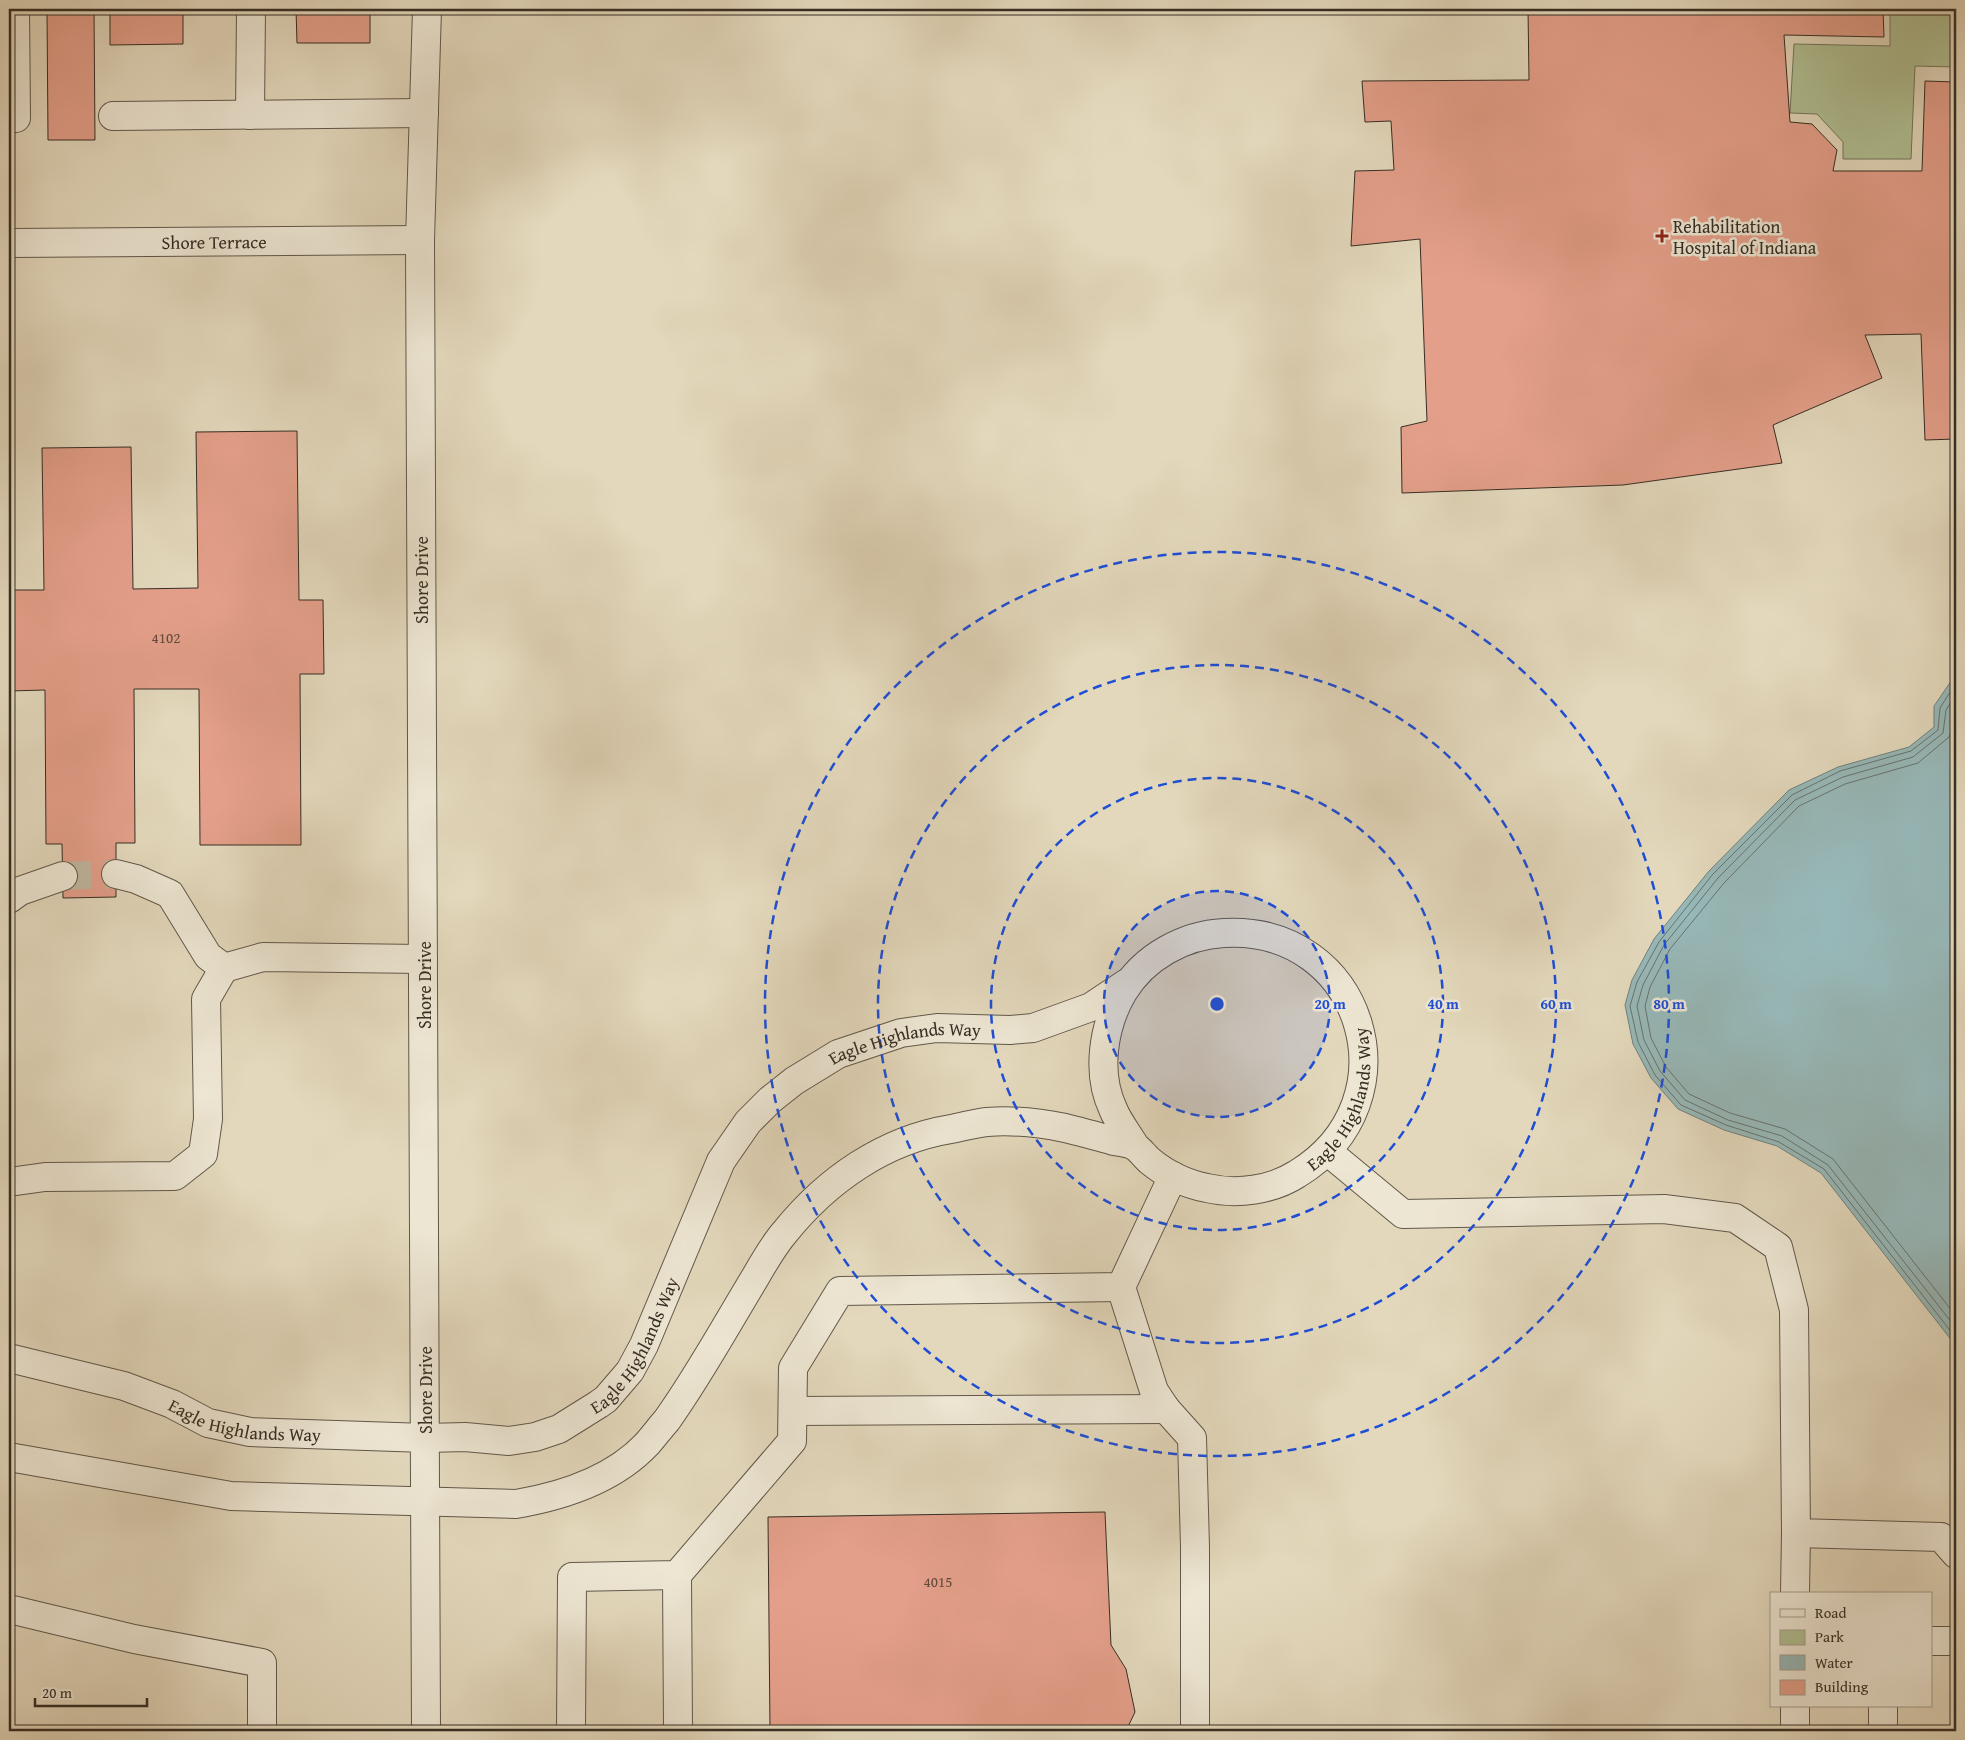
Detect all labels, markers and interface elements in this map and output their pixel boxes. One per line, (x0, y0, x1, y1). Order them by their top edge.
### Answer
place label: Rehabilitation Hospital of Indiana (1673, 213, 1817, 261)
street label: Shore Terrace (161, 228, 267, 255)
marker: Rehabilitation Hospital of Indiana (1655, 229, 1669, 243)
street label: Shore Drive (408, 536, 435, 624)
house number: 4102 (152, 627, 180, 648)
street label: Shore Drive (411, 941, 438, 1029)
text: 20 m (1314, 993, 1346, 1014)
text: 40 m (1427, 993, 1459, 1014)
text: 60 m (1540, 993, 1572, 1014)
text: 80 m (1653, 993, 1685, 1014)
centre of rings (1208, 995, 1226, 1013)
street label: Eagle Highlands Way (822, 1014, 981, 1071)
street label: Eagle Highlands Way (1300, 1025, 1377, 1177)
street label: Eagle Highlands Way (584, 1272, 685, 1420)
street label: Shore Drive (412, 1346, 439, 1434)
street label: Eagle Highlands Way (164, 1391, 322, 1448)
house number: 4015 (924, 1571, 952, 1592)
legend (1770, 1592, 1932, 1708)
text: Road (1815, 1602, 1846, 1623)
text: Park (1815, 1626, 1844, 1647)
text: Water (1815, 1652, 1853, 1673)
scale bar (35, 1675, 148, 1707)
text: Building (1815, 1676, 1869, 1697)
text: 20 m (42, 1682, 73, 1703)

